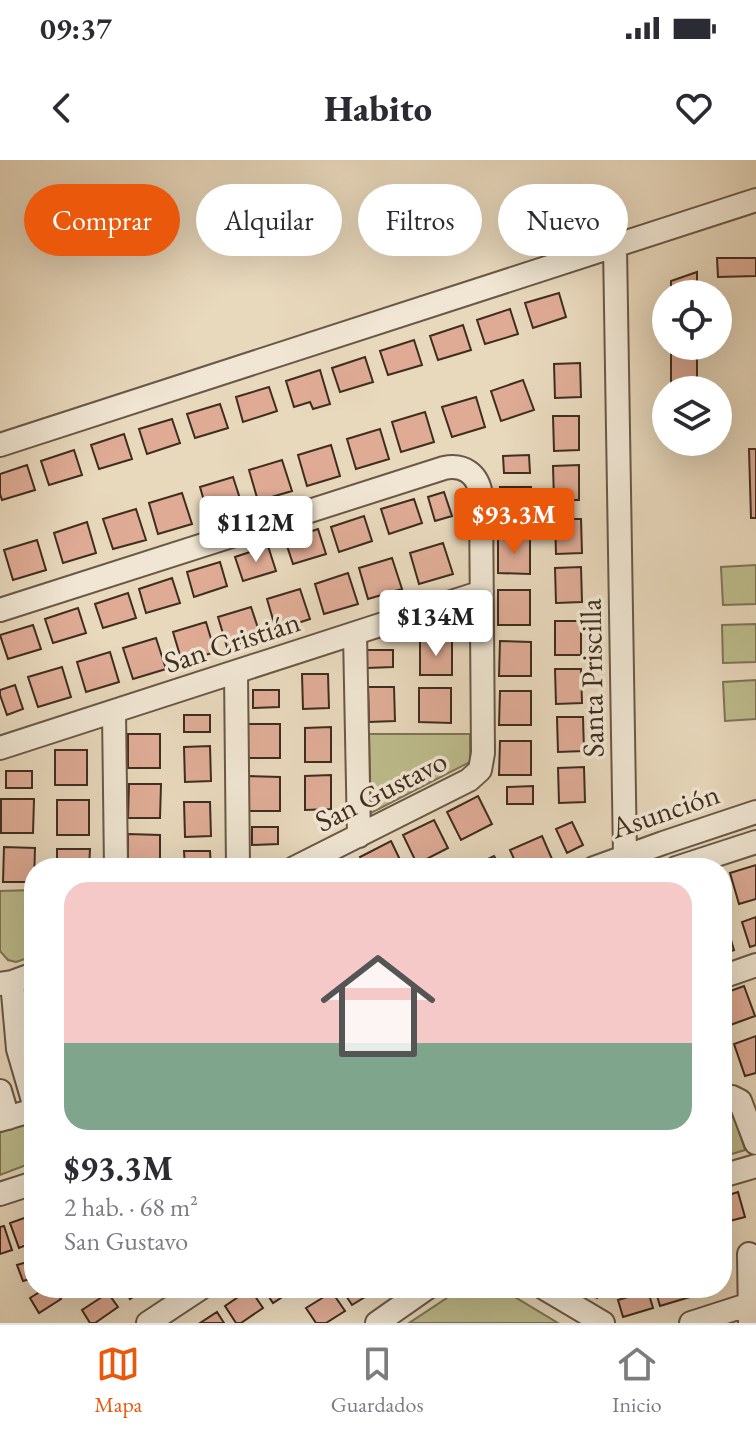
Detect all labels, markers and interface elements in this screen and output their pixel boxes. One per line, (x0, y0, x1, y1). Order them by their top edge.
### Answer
text: 09:37 (40, 9, 112, 48)
text: Habito (324, 85, 432, 132)
icon: back (40, 86, 84, 130)
icon: heart (672, 86, 716, 130)
chip: Comprar (24, 184, 180, 256)
chip: Alquilar (196, 184, 342, 256)
chip: Filtros (358, 184, 482, 256)
chip: Nuevo (498, 184, 628, 256)
map controls (652, 280, 732, 456)
button: locate (652, 280, 732, 360)
button: layers (652, 376, 732, 456)
pin: $93.3M (449, 488, 579, 556)
pin: $112M (200, 496, 312, 564)
text: $93.3M (472, 497, 556, 531)
text: $112M (217, 505, 295, 539)
pin: $134M (380, 590, 492, 658)
street label: Santa Priscilla (571, 598, 612, 758)
text: $134M (397, 599, 475, 633)
street label: San Cristián (159, 601, 305, 682)
street label: San Gustavo (308, 741, 453, 840)
street label: Asunción (604, 774, 724, 848)
icon: home (306, 934, 450, 1078)
text: $93.3M (64, 1146, 173, 1190)
text: 2 hab. · 68 m² (64, 1190, 198, 1224)
text: San Gustavo (64, 1224, 188, 1258)
tab: Mapa (94, 1342, 142, 1419)
tab: Guardados (331, 1342, 423, 1419)
tab: Inicio (612, 1342, 662, 1419)

